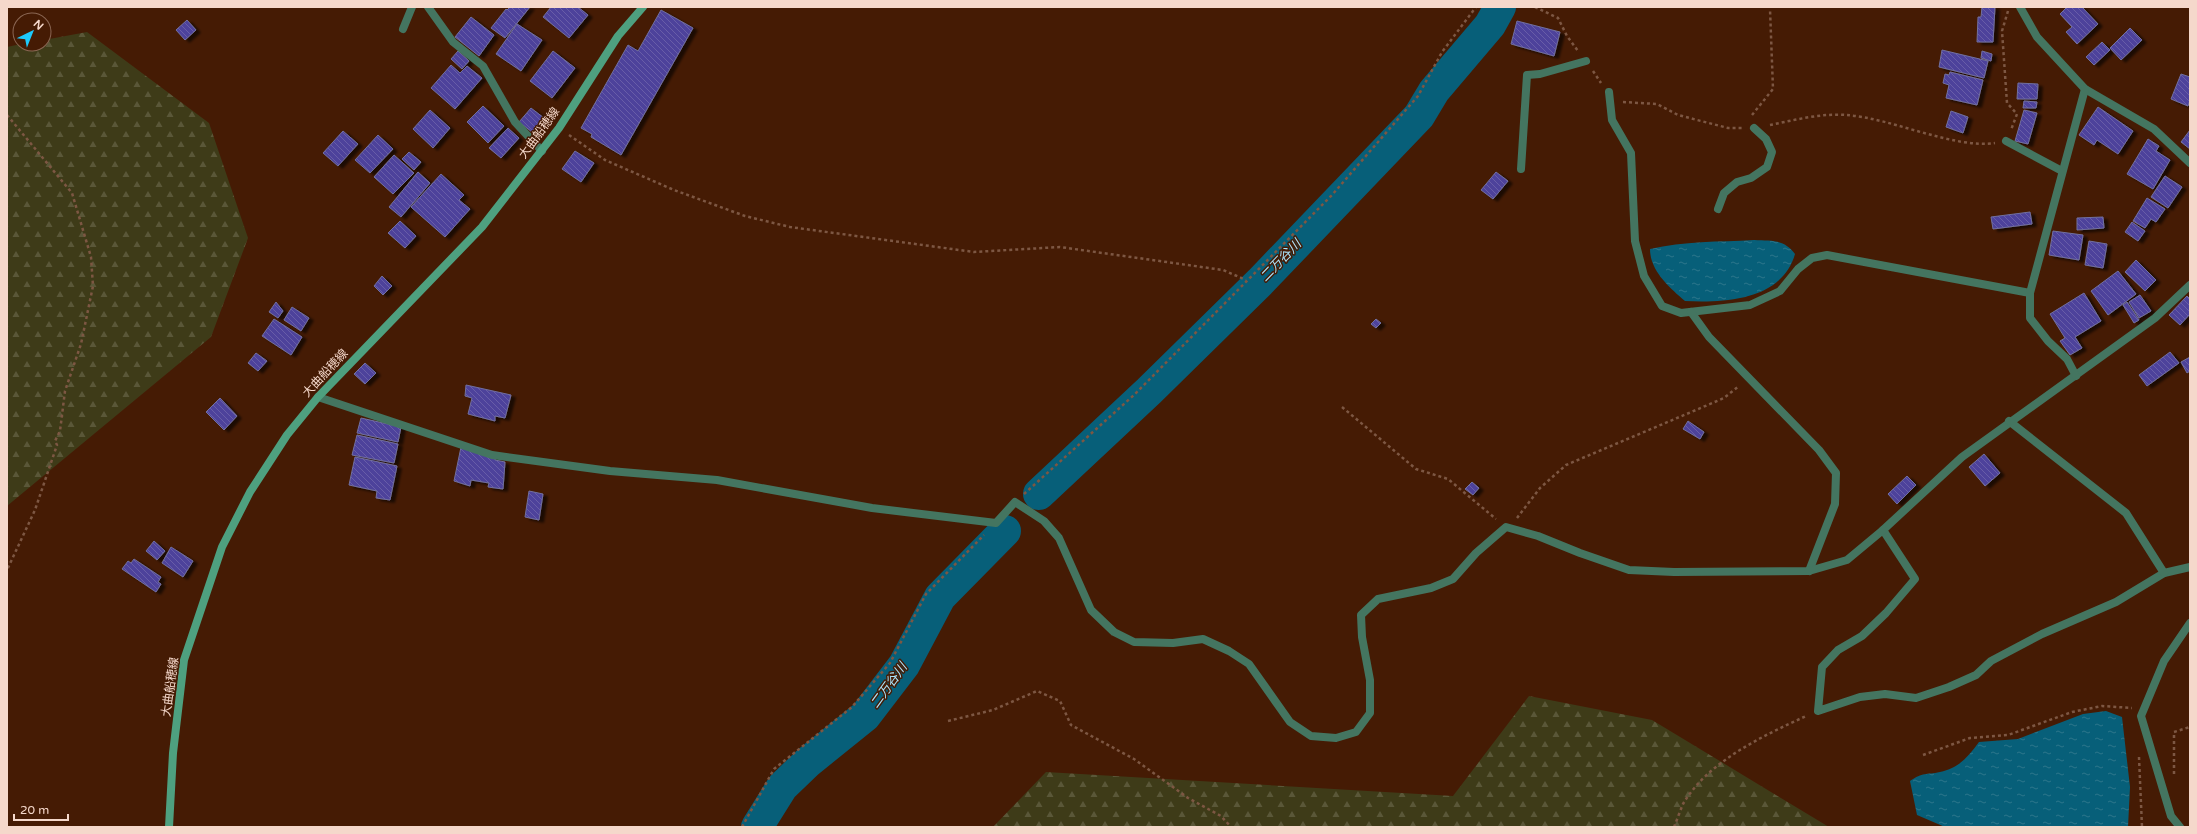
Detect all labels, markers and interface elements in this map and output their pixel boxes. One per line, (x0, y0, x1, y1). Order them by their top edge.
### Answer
north arrow (12, 12, 52, 52)
text: N (31, 17, 46, 33)
street label: 大曲船穂線 (516, 105, 562, 161)
water label: 二万谷川 (1257, 235, 1306, 285)
street label: 大曲船穂線 (299, 346, 351, 400)
street label: 大曲船穂線 (159, 656, 181, 718)
water label: 二万谷川 (867, 658, 912, 711)
scale bar (14, 796, 68, 822)
text: 20 m (20, 803, 49, 817)

